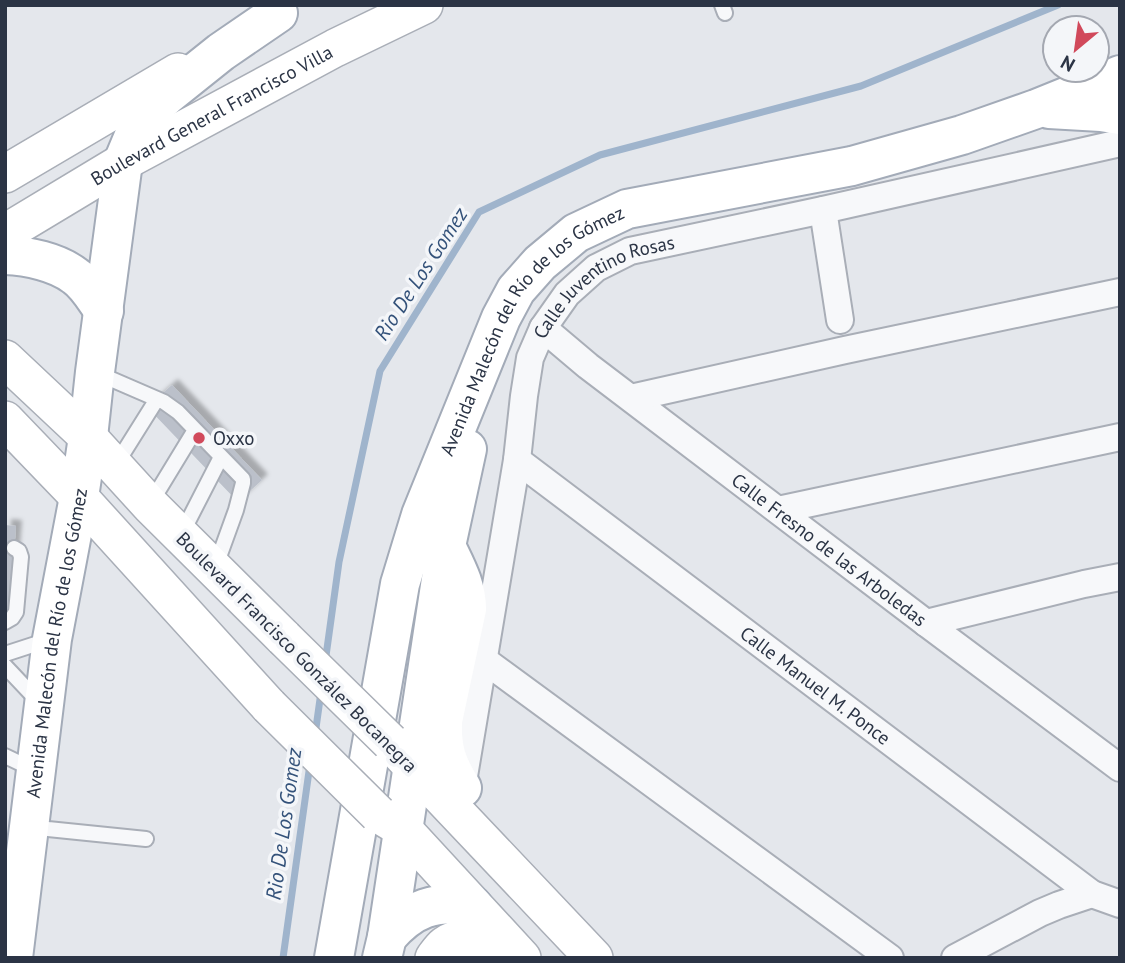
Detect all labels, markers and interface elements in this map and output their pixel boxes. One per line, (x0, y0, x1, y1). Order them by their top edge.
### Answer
north arrow (1041, 14, 1111, 84)
street label: Boulevard General Francisco Villa (86, 40, 337, 191)
text: N (1056, 50, 1079, 77)
street label: Avenida Malecón del Río de los Gómez (434, 200, 628, 459)
water label: Rio De Los Gomez (368, 201, 474, 345)
street label: Calle Juventino Rosas (528, 230, 677, 342)
place label: Oxxo (213, 426, 254, 450)
marker: Oxxo (191, 430, 207, 446)
street label: Calle Fresno de las Arboledas (727, 468, 932, 631)
street label: Avenida Malecón del Río de los Gómez (21, 486, 92, 799)
street label: Boulevard Francisco González Bocanegra (171, 526, 423, 778)
street label: Calle Manuel M. Ponce (736, 621, 895, 750)
water label: Rio De Los Gomez (260, 745, 308, 901)

